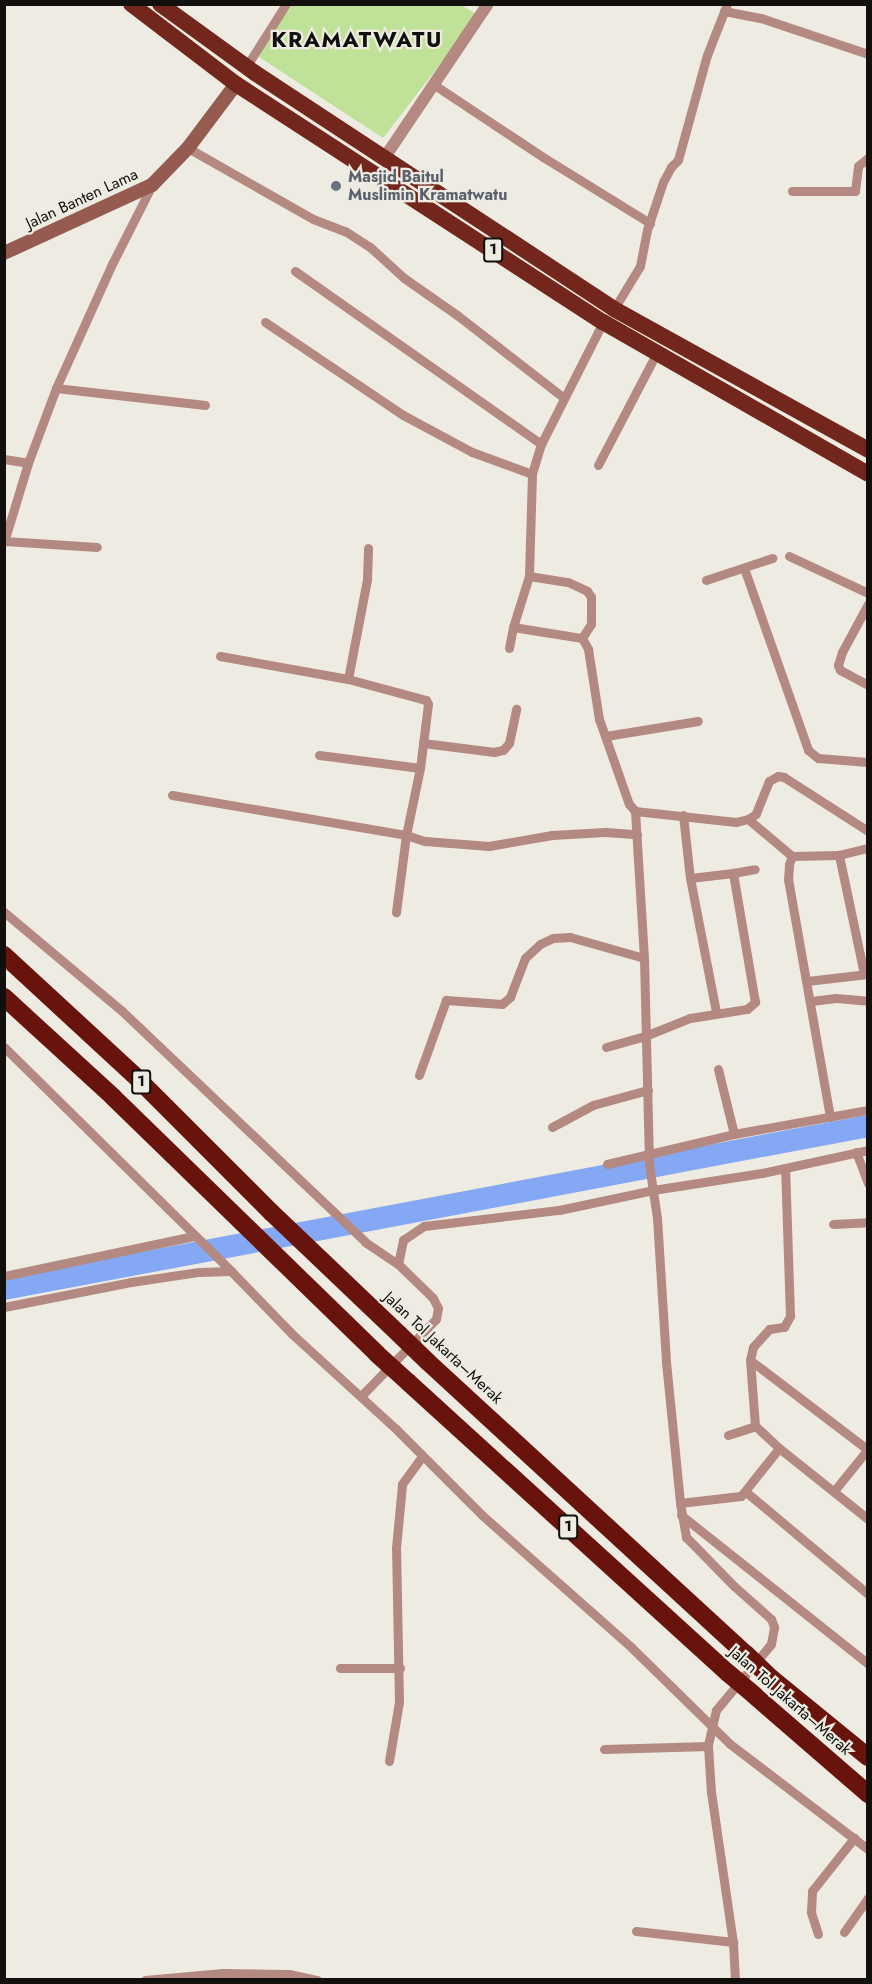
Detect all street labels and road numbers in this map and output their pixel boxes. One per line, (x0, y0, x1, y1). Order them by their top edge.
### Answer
street label: Jalan Banten Lama (23, 165, 141, 233)
road number: 1 (482, 238, 504, 262)
road number: 1 (130, 1070, 152, 1094)
street label: Jalan Tol Jakarta–Merak (380, 1288, 506, 1408)
road number: 1 (558, 1515, 578, 1539)
street label: Jalan Tol Jakarta–Merak (725, 1643, 855, 1759)

